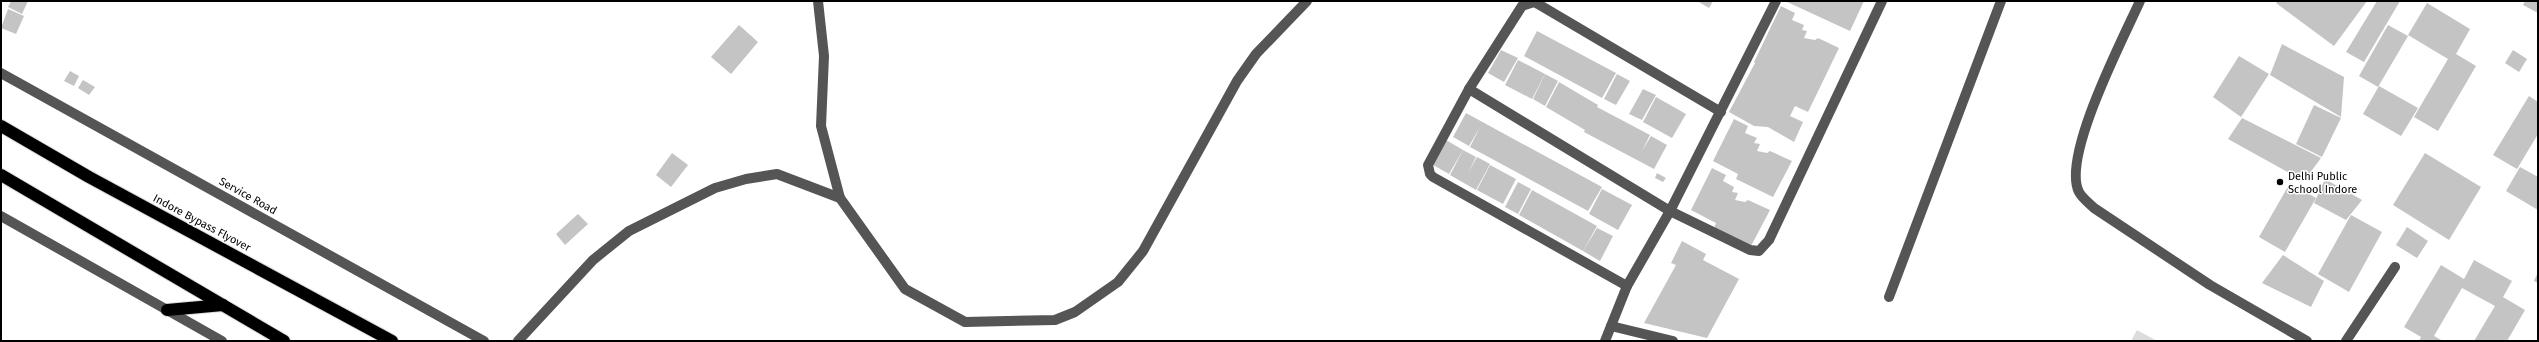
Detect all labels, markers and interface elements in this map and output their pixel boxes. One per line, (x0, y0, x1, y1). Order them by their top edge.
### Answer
place label: Delhi Public School Indore (2288, 170, 2357, 196)
street label: Service Road (217, 175, 279, 217)
marker: Delhi Public School Indore (2275, 177, 2285, 187)
street label: Indore Bypass Flyover (151, 192, 254, 255)

